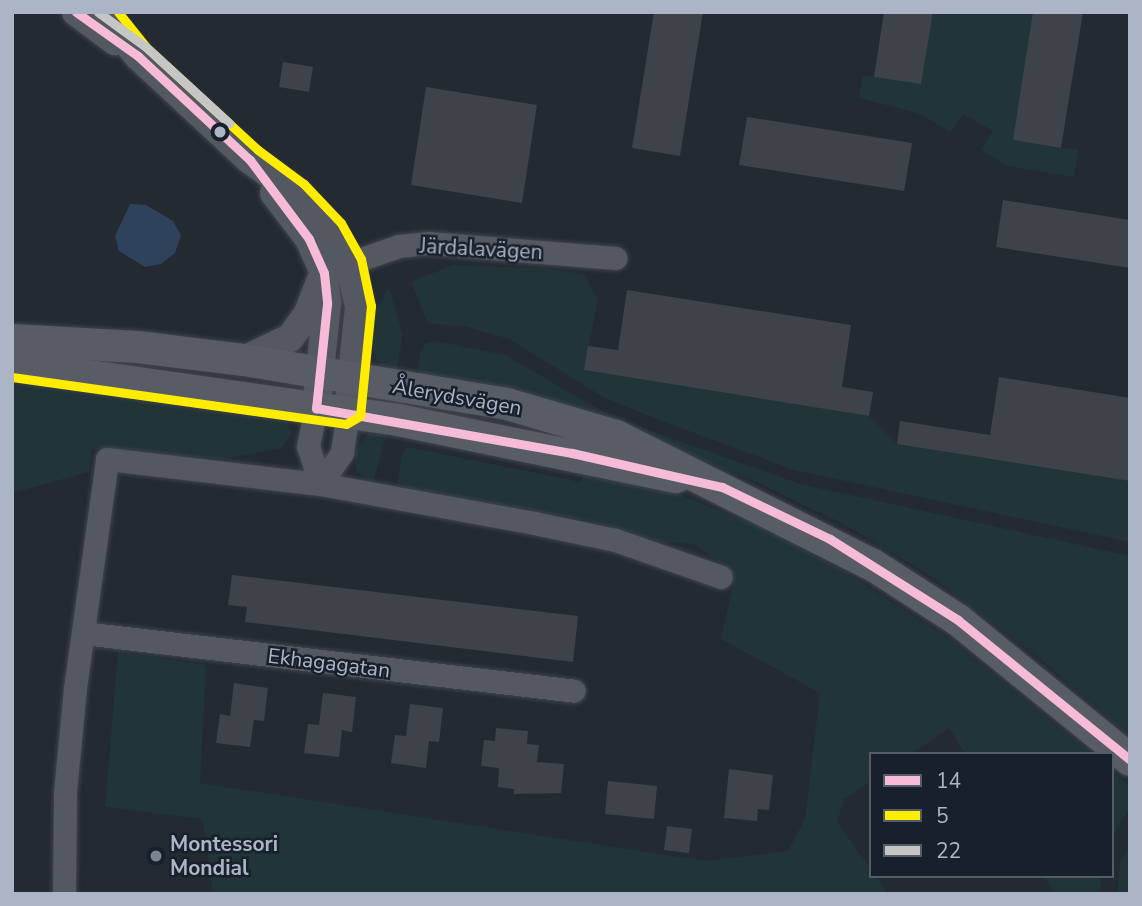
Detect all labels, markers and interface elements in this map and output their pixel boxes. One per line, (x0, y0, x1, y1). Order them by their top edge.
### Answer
unlabelled marker (213, 125, 227, 139)
street label: Järdalavägen (419, 233, 543, 265)
street label: Ålerydsvägen (390, 373, 524, 421)
street label: Ekhagagatan (266, 643, 392, 683)
legend (869, 752, 1114, 878)
text: 14 (936, 767, 961, 795)
text: 5 (936, 802, 949, 830)
place label: Montessori Mondial (170, 831, 278, 881)
text: 22 (936, 837, 961, 865)
marker: Montessori Mondial (148, 848, 164, 864)

